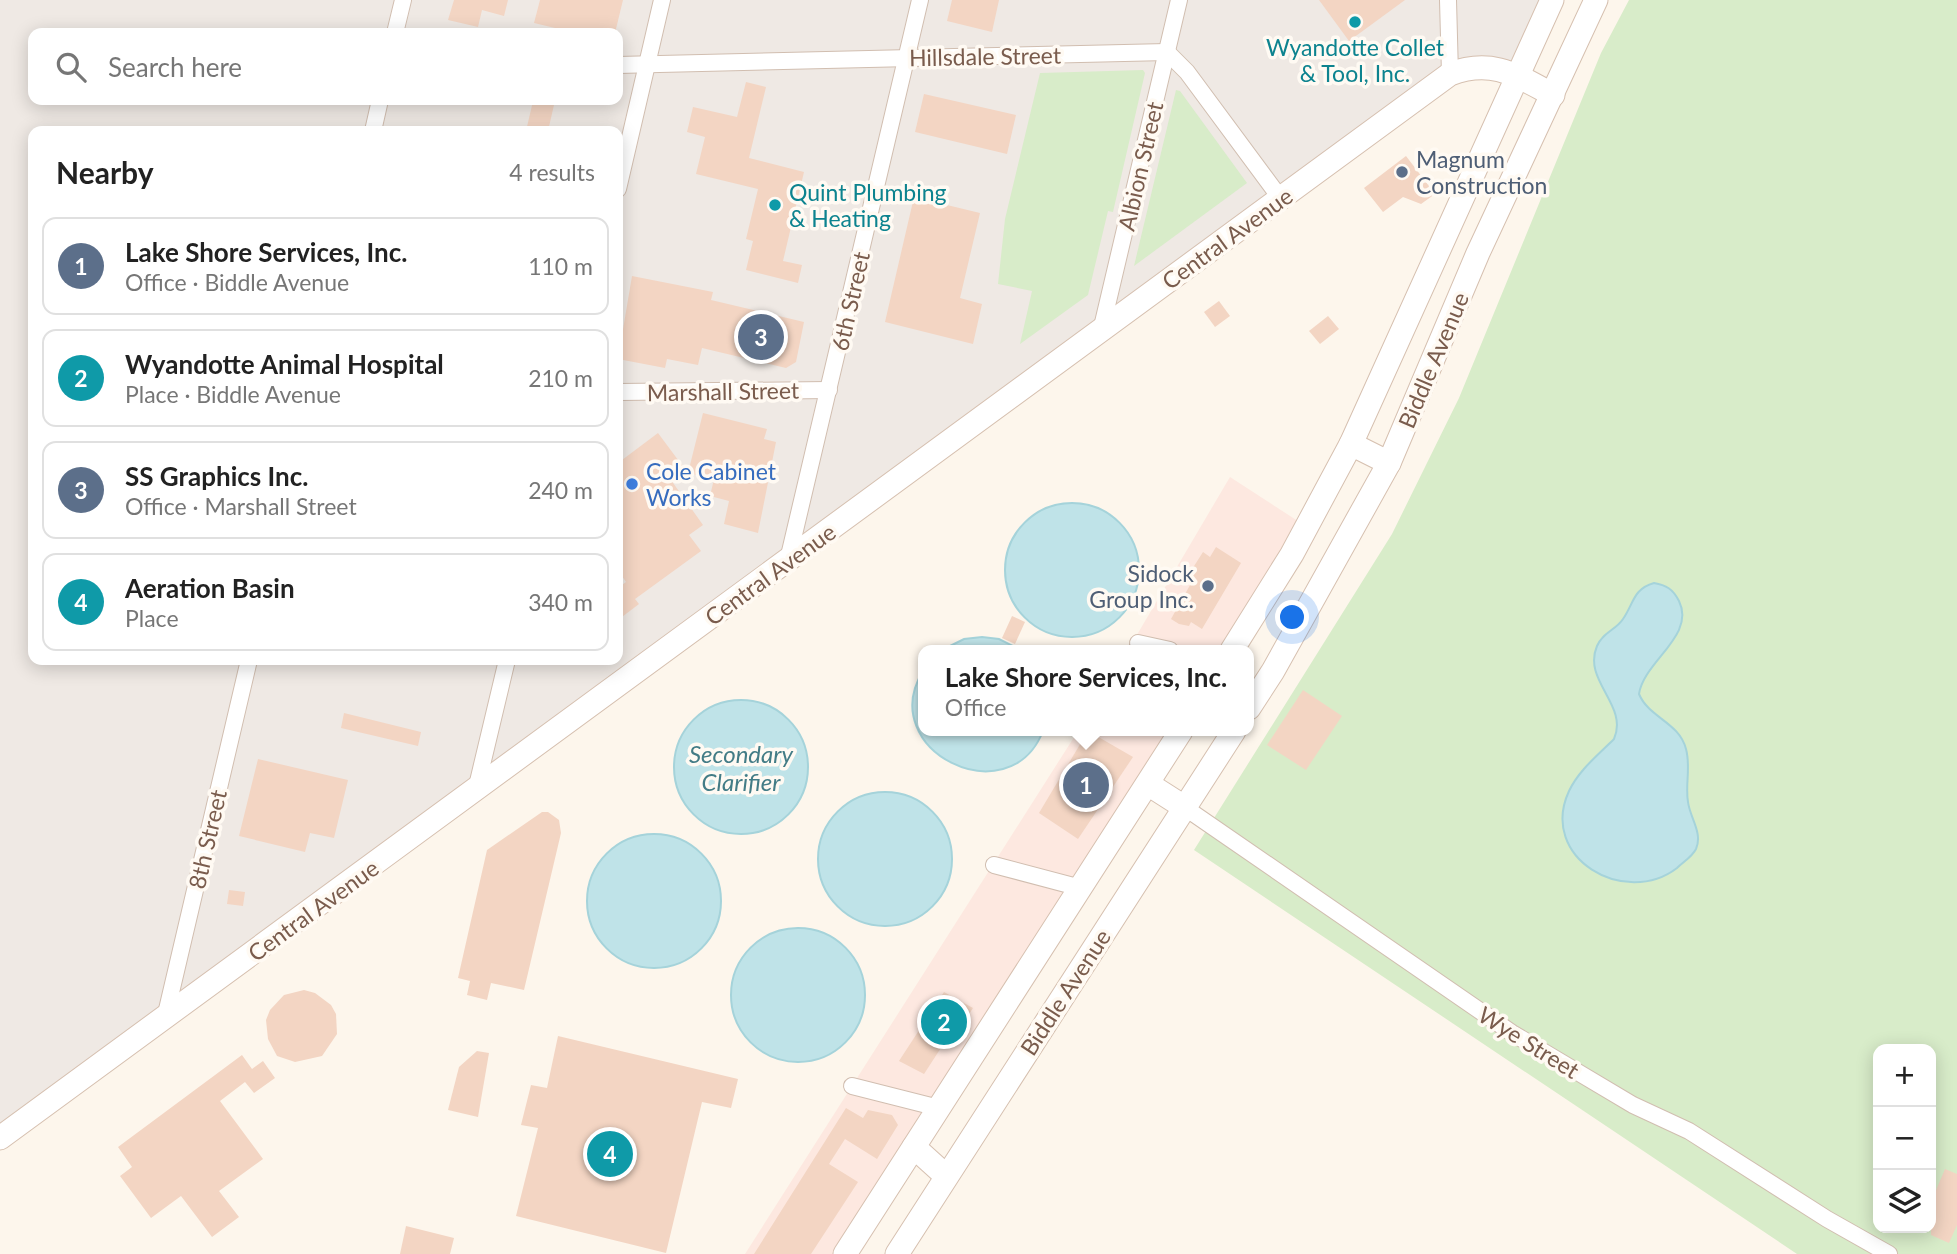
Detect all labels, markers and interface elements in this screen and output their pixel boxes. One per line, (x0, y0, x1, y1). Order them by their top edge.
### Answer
marker: Wyandotte Collet & Tool, Inc. (1347, 14, 1363, 30)
search box (28, 28, 623, 105)
place label: Wyandotte Collet & Tool, Inc. (1266, 33, 1445, 87)
street label: Hillsdale Street (909, 41, 1062, 71)
icon: search (52, 48, 90, 86)
text: Search here (108, 51, 242, 83)
street label: Albion Street (1112, 98, 1169, 233)
place label: Magnum Construction (1416, 145, 1547, 199)
text: Nearby (56, 154, 154, 190)
text: 4 results (509, 158, 595, 186)
marker: Magnum Construction (1394, 164, 1410, 180)
place label: Quint Plumbing & Heating (789, 178, 947, 232)
street label: Central Avenue (1156, 181, 1298, 295)
marker: Quint Plumbing & Heating (767, 197, 783, 213)
text: Lake Shore Services, Inc. (125, 236, 407, 268)
street label: 6th Street (825, 248, 875, 353)
text: 1 (74, 252, 88, 280)
text: 110 m (528, 252, 593, 280)
text: Office · Biddle Avenue (125, 268, 349, 296)
street label: Biddle Avenue (1392, 288, 1474, 432)
pin: 3 (738, 311, 784, 363)
text: Wyandotte Animal Hospital (125, 348, 444, 380)
text: 2 (74, 364, 88, 392)
text: 210 m (528, 364, 593, 392)
street label: Marshall Street (647, 376, 800, 406)
text: Place · Biddle Avenue (125, 380, 341, 408)
place label: Cole Cabinet Works (646, 457, 777, 511)
text: SS Graphics Inc. (125, 460, 308, 492)
text: 3 (74, 476, 88, 504)
text: 240 m (528, 476, 593, 504)
marker: Cole Cabinet Works (624, 476, 640, 492)
text: Office · Marshall Street (125, 492, 357, 520)
street label: Central Avenue (699, 517, 841, 631)
place label: Sidock Group Inc. (1089, 559, 1194, 613)
text: Aeration Basin (125, 572, 295, 604)
marker: Sidock Group Inc. (1200, 578, 1216, 594)
text: 4 (74, 588, 88, 616)
text: 340 m (528, 588, 593, 616)
your location (1275, 600, 1309, 634)
text: Place (125, 604, 179, 632)
popup (918, 645, 1254, 736)
text: Lake Shore Services, Inc. (945, 661, 1227, 693)
text: Office (945, 693, 1006, 721)
water label: Secondary Clarifier (689, 739, 794, 796)
pin: 1 (1063, 759, 1109, 811)
street label: 8th Street (182, 786, 232, 891)
street label: Central Avenue (242, 853, 384, 967)
street label: Biddle Avenue (1014, 924, 1116, 1060)
pin: 2 (921, 996, 967, 1048)
street label: Wye Street (1473, 1000, 1585, 1084)
map controls (1873, 1044, 1936, 1233)
button: + (1873, 1044, 1936, 1107)
button: − (1873, 1107, 1936, 1170)
pin: 4 (587, 1128, 633, 1180)
button: layers (1873, 1170, 1936, 1233)

